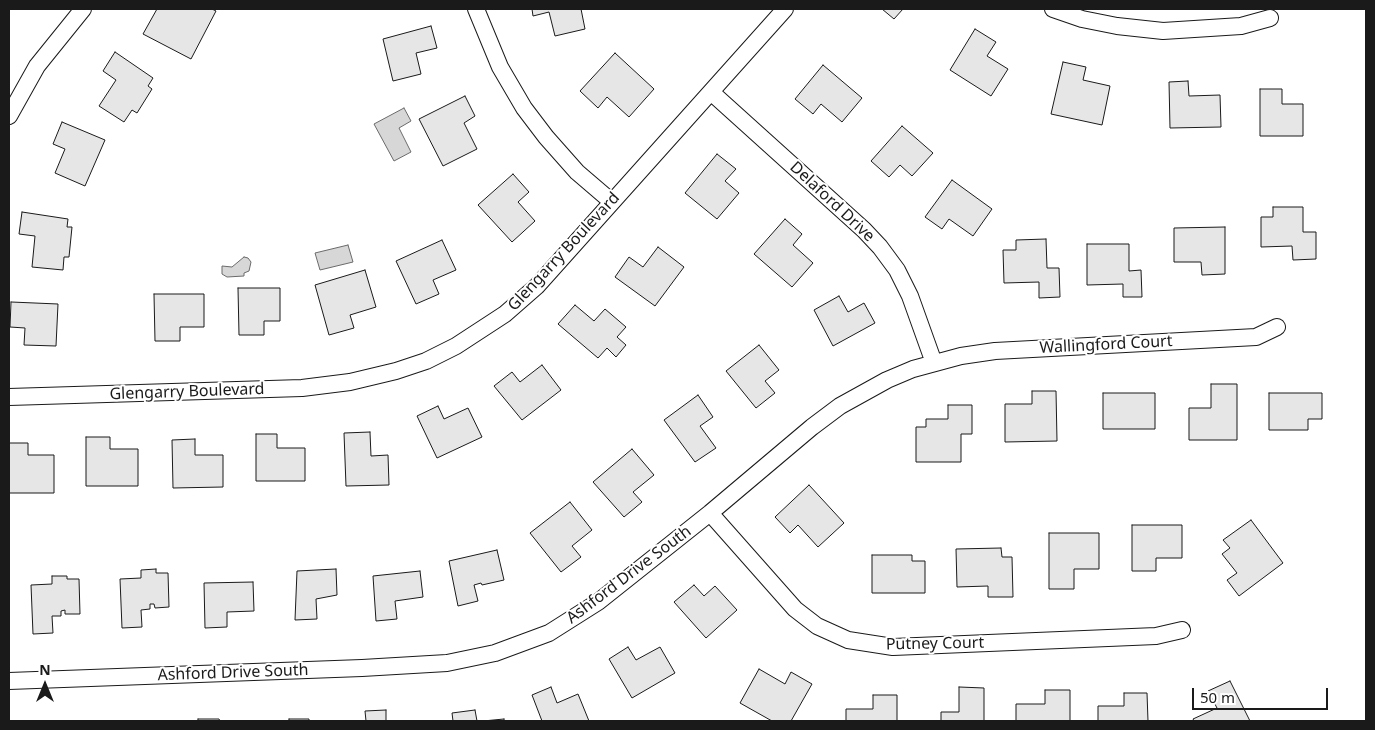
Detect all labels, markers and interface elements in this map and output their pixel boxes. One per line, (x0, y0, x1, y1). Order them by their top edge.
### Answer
street label: Delaford Drive (786, 158, 878, 246)
street label: Glengarry Boulevard (504, 189, 624, 315)
street label: Wallingford Court (1039, 332, 1173, 358)
street label: Glengarry Boulevard (109, 380, 265, 404)
street label: Ashford Drive South (563, 522, 695, 628)
street label: Putney Court (886, 634, 984, 654)
north arrow (20, 660, 70, 710)
text: N (39, 660, 51, 679)
street label: Ashford Drive South (157, 661, 309, 685)
scale bar (1195, 678, 1331, 710)
text: 50 m (1200, 687, 1235, 707)

